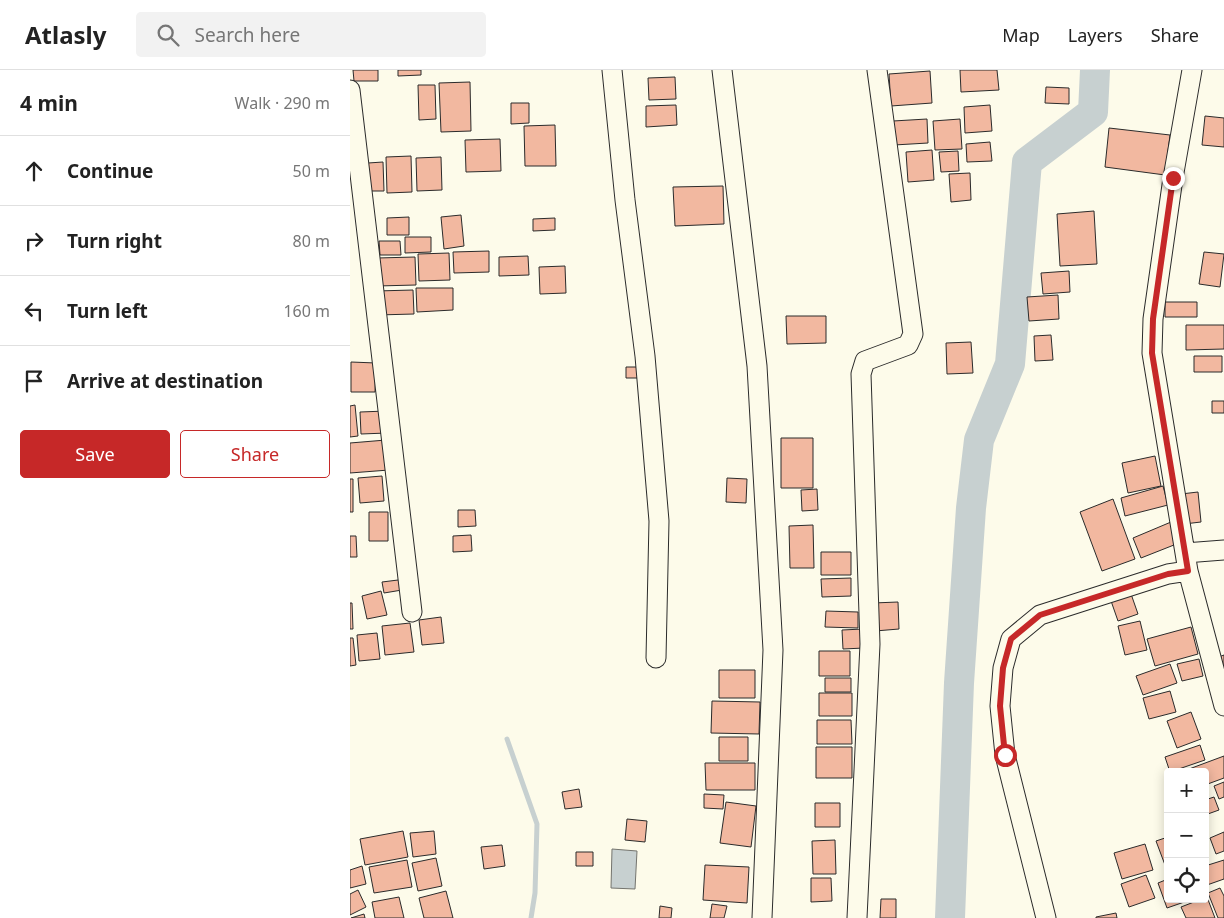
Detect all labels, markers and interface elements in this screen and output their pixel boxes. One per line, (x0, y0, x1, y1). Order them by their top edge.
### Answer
search box (136, 12, 486, 57)
text: Atlasly (25, 18, 106, 51)
icon: search (154, 21, 182, 49)
text: Search here (194, 22, 300, 48)
text: Map (1002, 23, 1040, 47)
text: Layers (1068, 23, 1123, 47)
text: Share (1151, 23, 1199, 47)
text: 4 min (20, 89, 78, 117)
text: Walk · 290 m (235, 92, 330, 114)
icon: ahead (20, 157, 48, 185)
text: Continue (67, 158, 153, 184)
text: 50 m (293, 160, 330, 182)
route end (1162, 167, 1185, 190)
icon: right (20, 227, 48, 255)
text: Turn right (67, 228, 162, 254)
text: 80 m (293, 230, 330, 252)
icon: left (20, 297, 48, 325)
text: Turn left (67, 298, 148, 324)
text: 160 m (283, 300, 330, 322)
icon: arrive (20, 367, 48, 395)
text: Arrive at destination (67, 368, 263, 394)
button: Save (20, 430, 170, 478)
button: Share (180, 430, 330, 478)
route start (994, 744, 1017, 767)
map controls (1164, 768, 1209, 903)
button: + (1164, 768, 1209, 813)
button: − (1164, 813, 1209, 858)
button: locate (1164, 858, 1209, 903)

